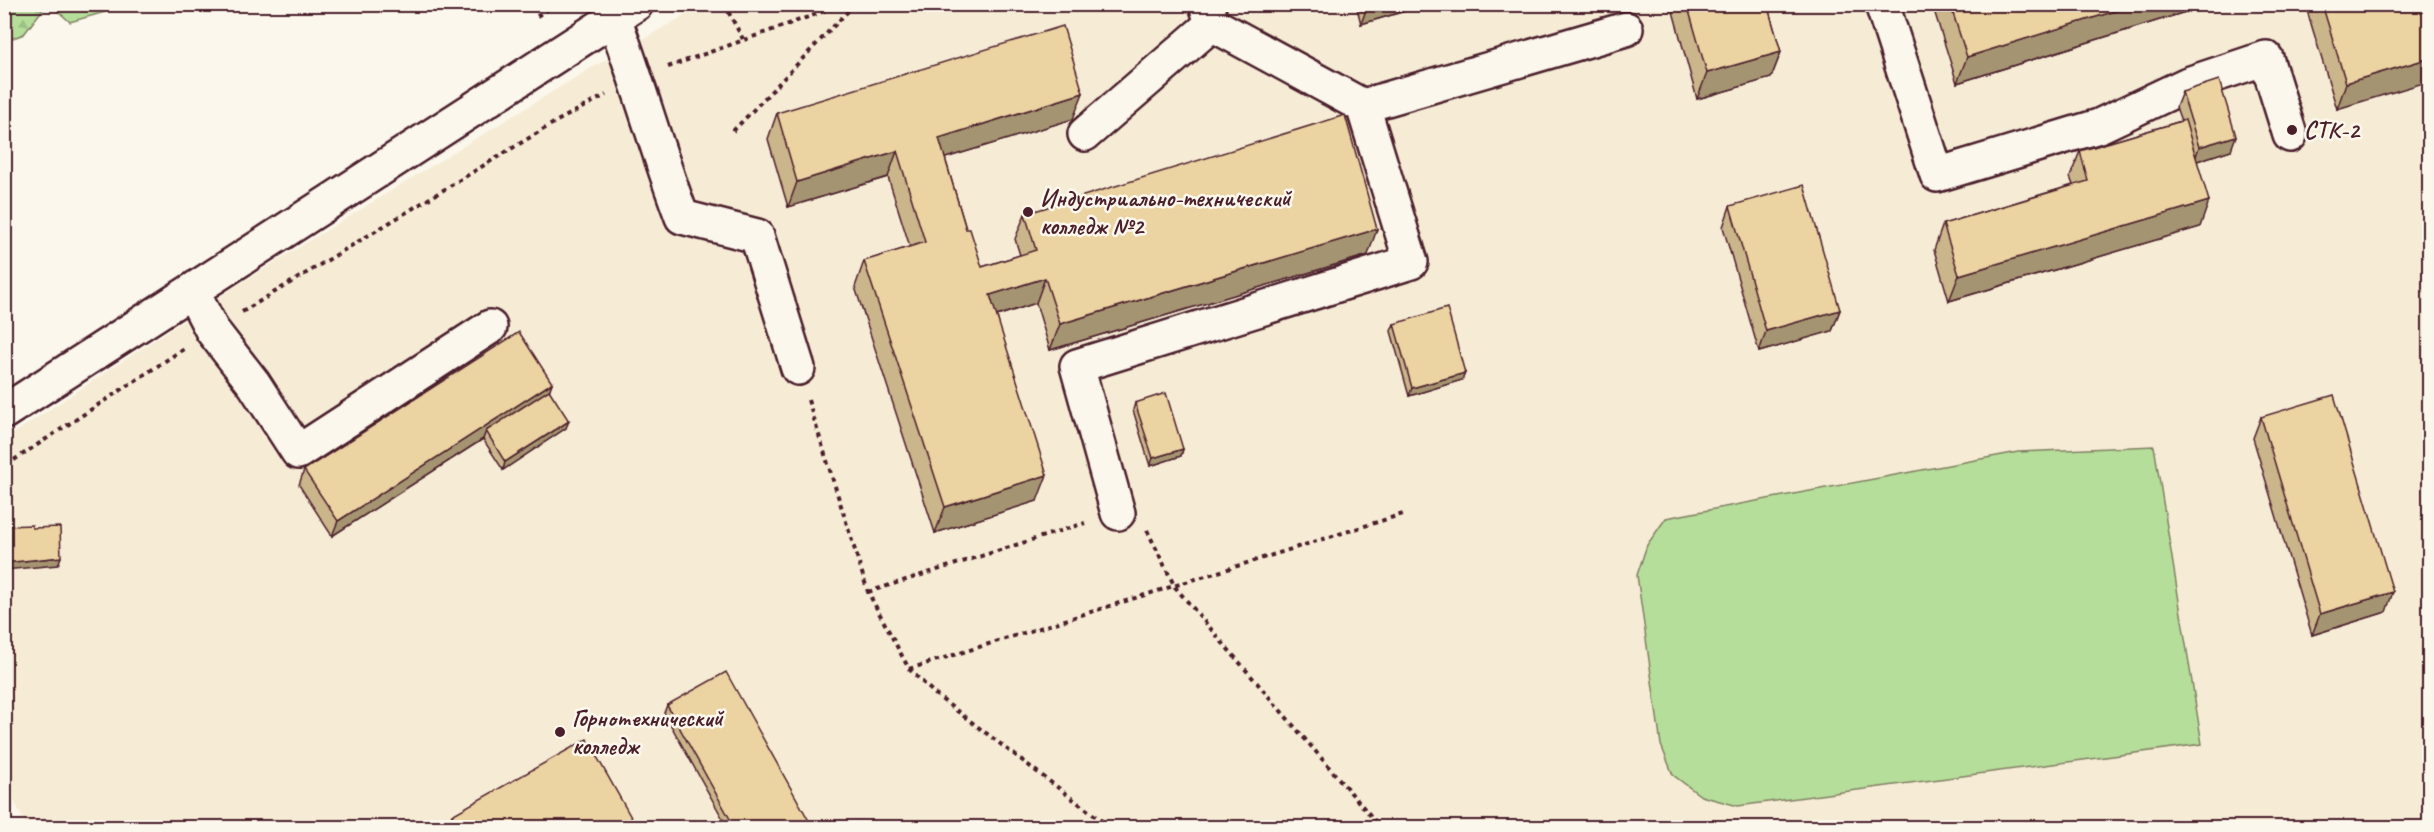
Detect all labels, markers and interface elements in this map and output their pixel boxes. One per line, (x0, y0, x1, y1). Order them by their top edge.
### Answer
place label: СТК-2 (2304, 115, 2361, 145)
marker: СТК-2 (2285, 123, 2299, 137)
place label: Индустриально-технический колледж №2 (1040, 183, 1292, 241)
marker: Индустриально-технический колледж №2 (1021, 205, 1035, 219)
place label: Горнотехнический колледж (572, 703, 725, 761)
marker: Горнотехнический колледж (553, 725, 567, 739)

